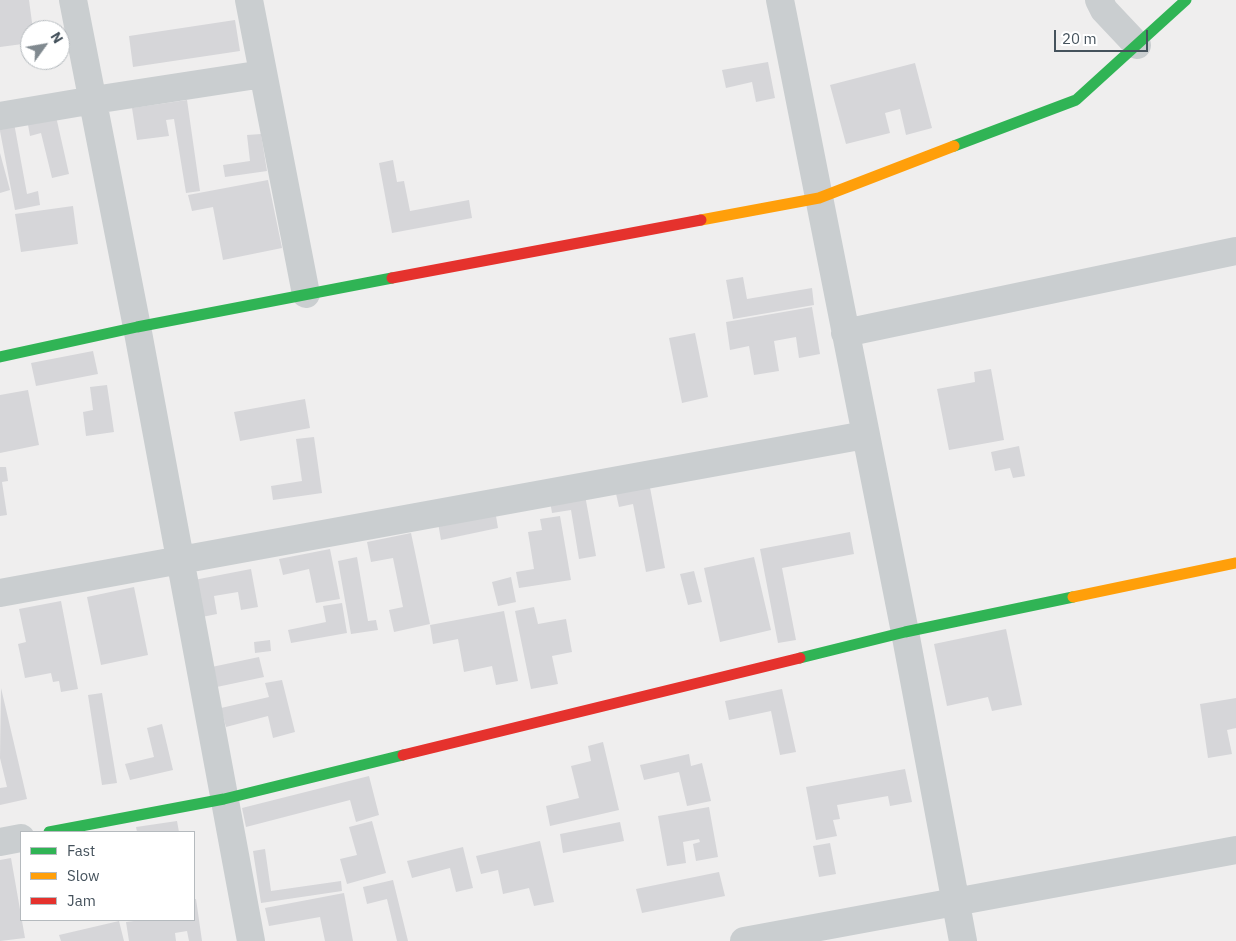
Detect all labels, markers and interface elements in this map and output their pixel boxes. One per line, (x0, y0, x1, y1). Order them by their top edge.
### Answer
north arrow (20, 20, 70, 70)
scale bar (1056, 20, 1150, 52)
text: N (47, 29, 67, 47)
text: 20 m (1062, 29, 1097, 48)
legend (20, 831, 195, 921)
text: Fast (67, 841, 95, 860)
text: Slow (67, 866, 100, 885)
text: Jam (67, 891, 96, 910)

